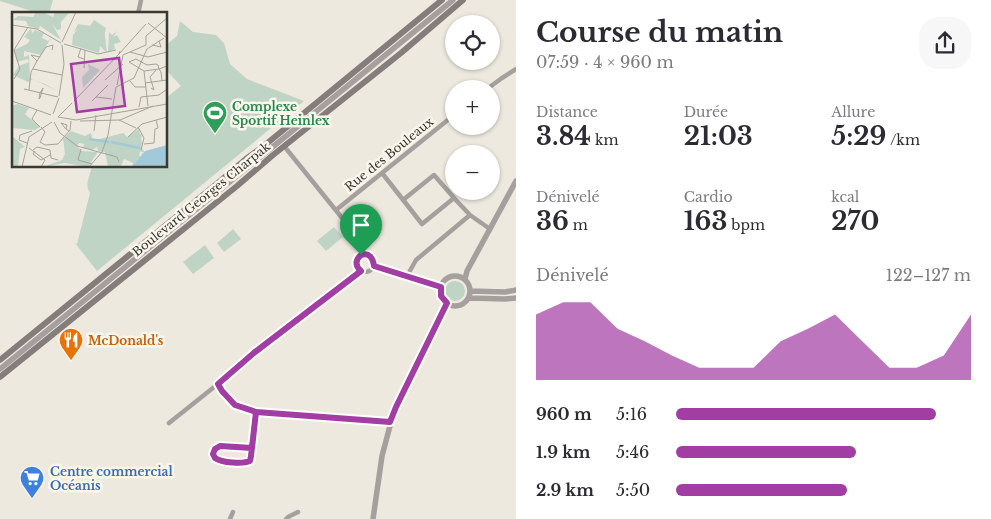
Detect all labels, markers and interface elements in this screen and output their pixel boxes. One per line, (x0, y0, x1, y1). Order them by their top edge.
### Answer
inset map (12, 12, 168, 168)
map controls (445, 15, 500, 200)
button: locate (445, 15, 500, 70)
text: Course du matin (536, 15, 783, 50)
button: share (919, 17, 971, 69)
text: 07:59 · 4 × 960 m (536, 52, 674, 72)
button: + (445, 80, 500, 135)
place label: Complexe Sportif Heinlex (232, 99, 330, 128)
sports icon: Complexe Sportif Heinlex (202, 100, 228, 134)
text: Distance (536, 103, 598, 121)
text: Durée (684, 103, 728, 121)
text: Allure (831, 103, 875, 121)
street label: Rue des Bouleaux (342, 113, 437, 194)
text: 3.84 (536, 121, 591, 152)
text: 21:03 (684, 121, 753, 152)
text: 5:29 (831, 121, 886, 152)
text: km (591, 131, 619, 149)
text: /km (886, 131, 920, 149)
street label: Boulevard Georges Charpak (129, 138, 273, 259)
button: − (445, 145, 500, 200)
text: Dénivelé (536, 188, 600, 206)
text: Cardio (684, 188, 733, 206)
text: kcal (831, 188, 859, 206)
pin (340, 204, 382, 255)
text: 36 (536, 206, 569, 237)
text: 163 (684, 206, 727, 237)
text: 270 (831, 206, 879, 237)
icon: arrive (347, 211, 375, 239)
text: m (569, 216, 588, 234)
text: bpm (727, 216, 765, 234)
text: Dénivelé (536, 265, 609, 285)
text: 122–127 m (886, 265, 971, 285)
restaurant icon: McDonald's (58, 327, 84, 361)
place label: McDonald's (88, 333, 164, 348)
text: 960 m (536, 404, 592, 424)
text: 5:16 (616, 404, 647, 424)
text: 1.9 km (536, 442, 591, 462)
text: 5:46 (616, 442, 649, 462)
place label: Centre commercial Océanis (50, 464, 173, 493)
supermarket icon: Centre commercial Océanis (19, 465, 45, 499)
text: 2.9 km (536, 480, 594, 500)
text: 5:50 (616, 480, 650, 500)

